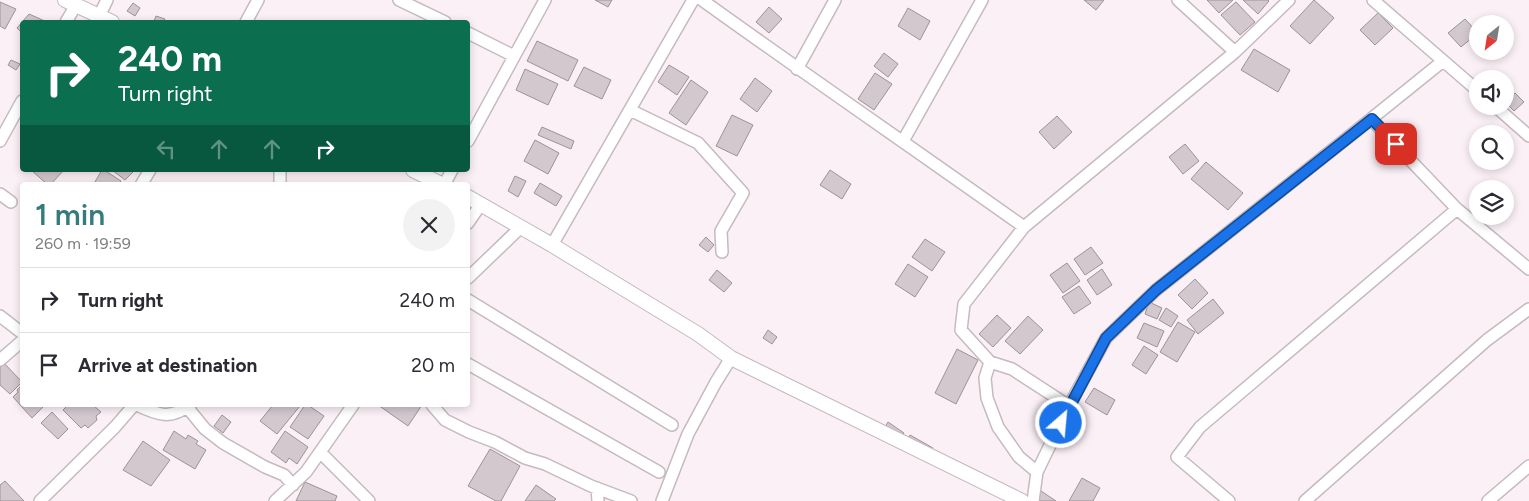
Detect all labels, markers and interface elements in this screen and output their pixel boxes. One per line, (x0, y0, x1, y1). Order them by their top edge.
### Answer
north arrow (1469, 15, 1514, 60)
map controls (1469, 15, 1514, 225)
text: 240 m (118, 38, 222, 80)
icon: right (35, 40, 100, 105)
button: sound (1469, 70, 1514, 115)
text: Turn right (118, 80, 213, 107)
pin (1375, 123, 1417, 165)
button: search (1469, 125, 1514, 170)
icon: arrive (1382, 130, 1410, 158)
icon: left (152, 135, 180, 163)
icon: ahead (205, 135, 233, 163)
icon: ahead (258, 135, 286, 163)
icon: right (311, 135, 339, 163)
button: layers (1469, 180, 1514, 225)
text: 1 min (35, 196, 105, 233)
button: close (403, 199, 455, 251)
text: 260 m · 19:59 (35, 234, 131, 253)
icon: right (35, 286, 63, 314)
text: Turn right (78, 289, 164, 312)
text: 240 m (400, 289, 455, 312)
icon: arrive (35, 351, 63, 379)
text: Arrive at destination (78, 354, 257, 377)
text: 20 m (411, 354, 455, 377)
position arrow (1034, 396, 1086, 448)

